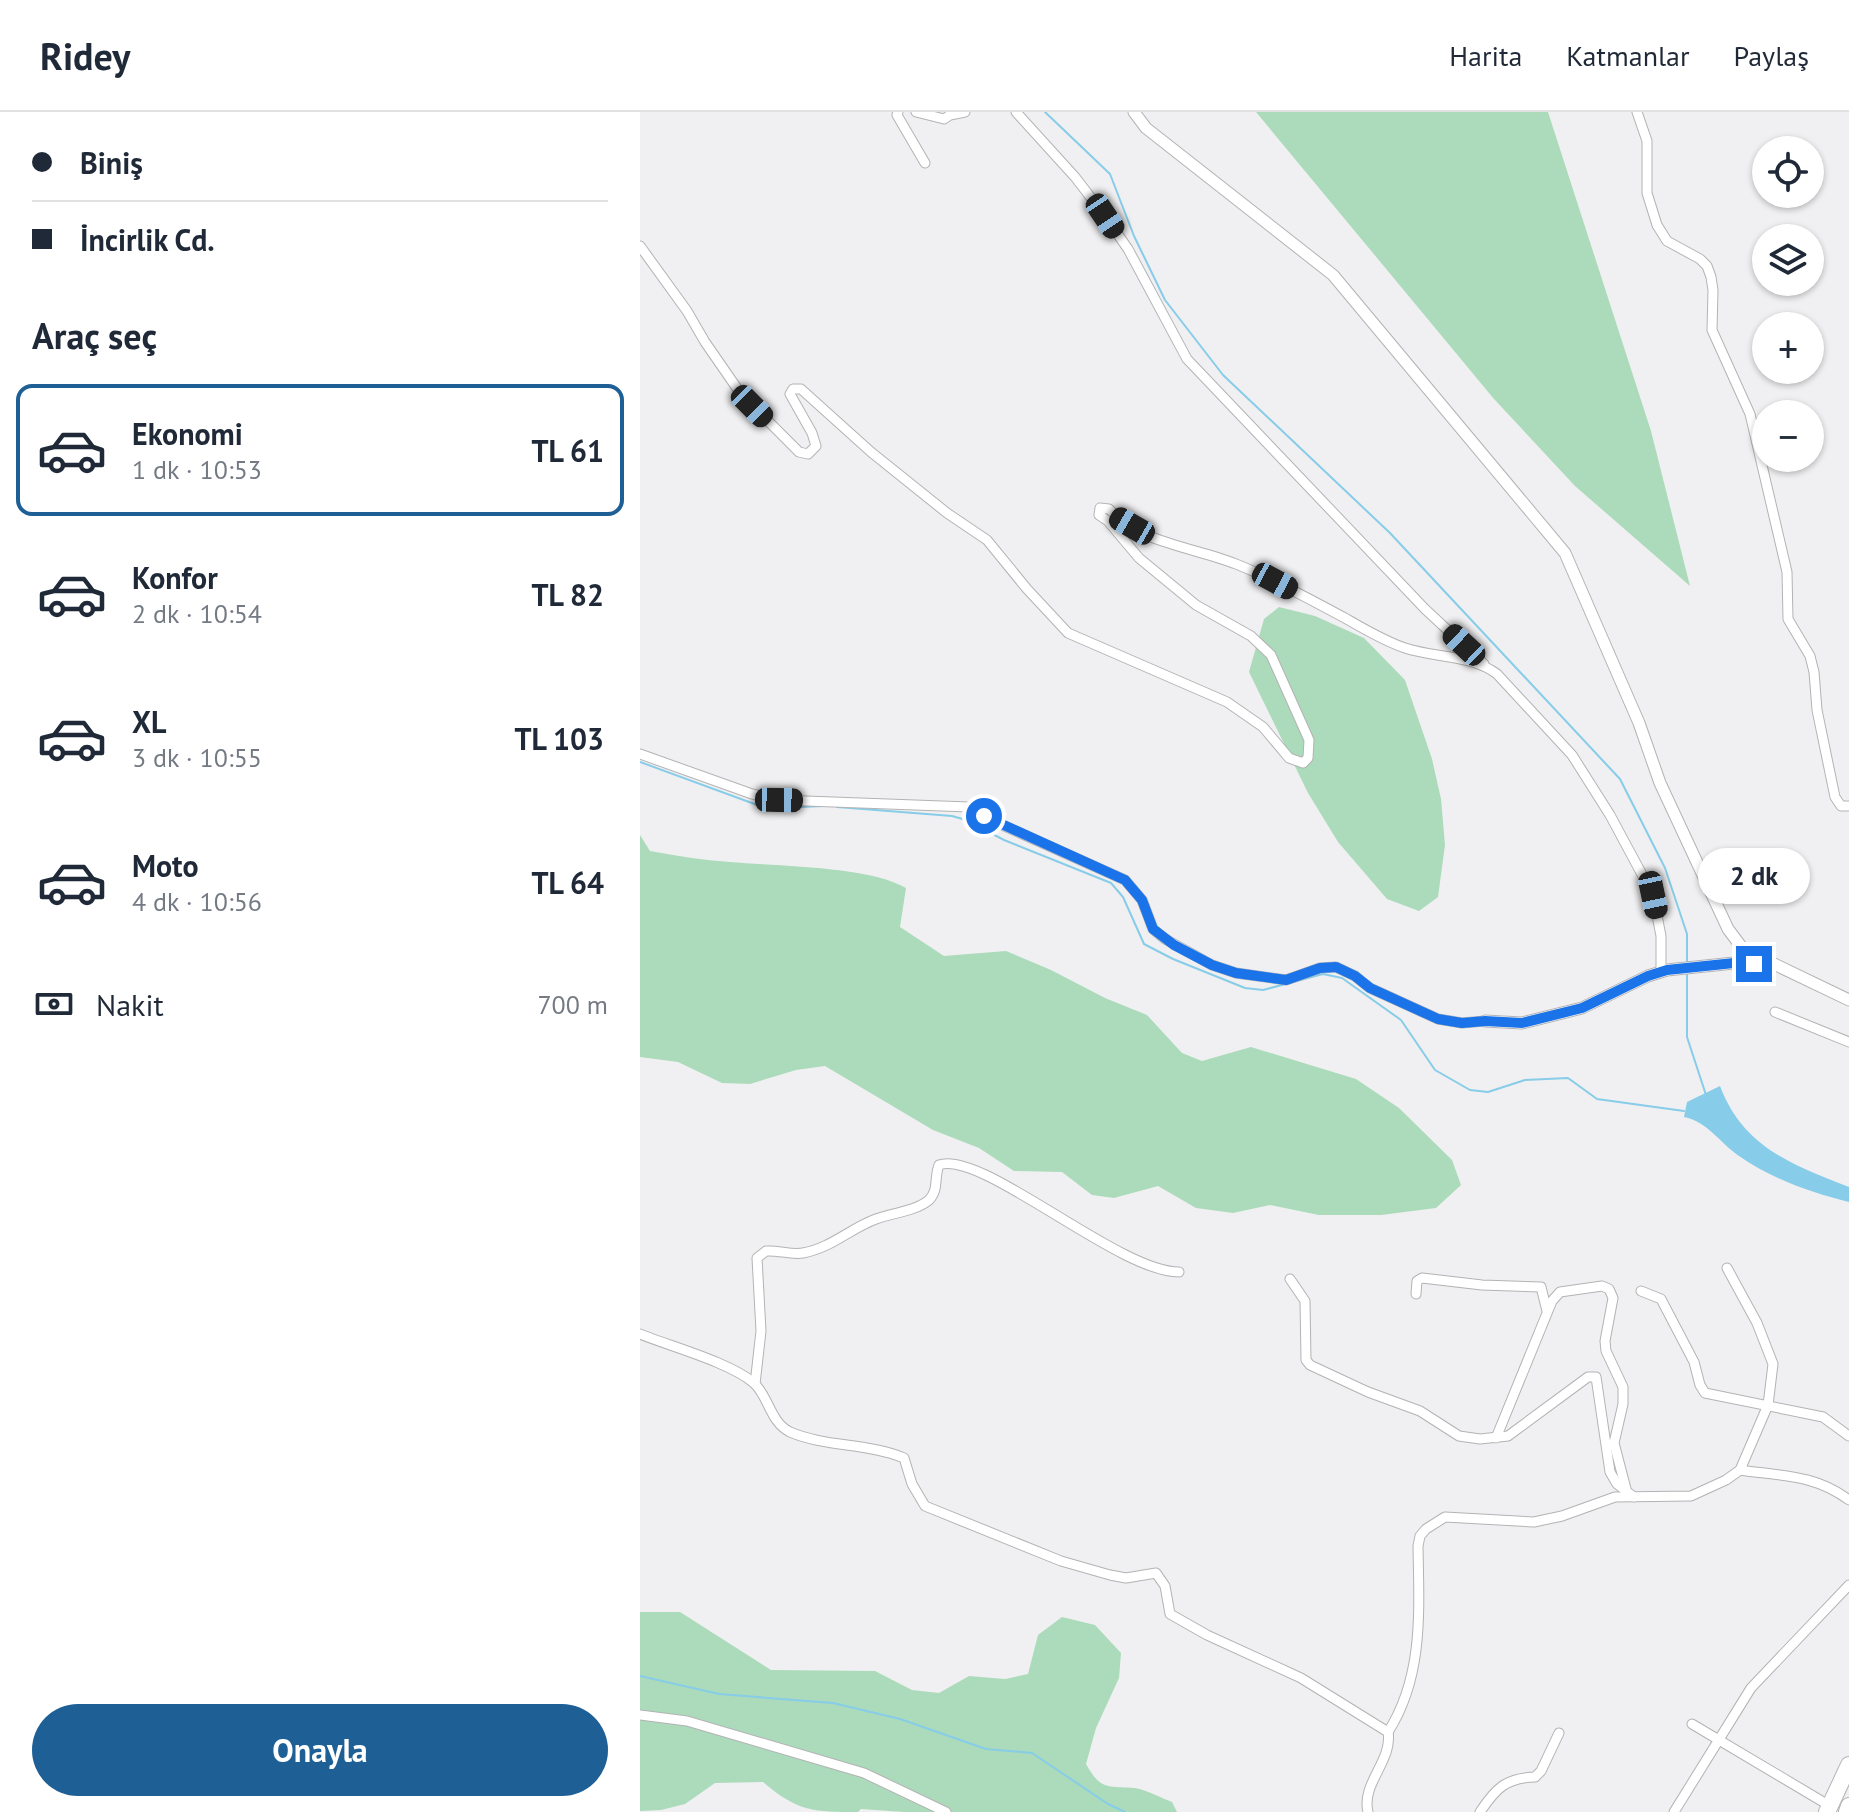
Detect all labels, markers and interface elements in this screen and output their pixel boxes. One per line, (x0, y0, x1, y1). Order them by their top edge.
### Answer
text: Ridey (40, 31, 131, 80)
text: Harita (1449, 37, 1522, 74)
text: Katmanlar (1566, 37, 1690, 74)
text: Paylaş (1734, 37, 1809, 74)
map controls (1752, 136, 1824, 472)
button: locate (1752, 136, 1824, 208)
text: Biniş (80, 143, 143, 182)
car (1082, 189, 1128, 243)
text: İncirlik Cd. (80, 220, 215, 259)
button: layers (1752, 224, 1824, 296)
text: Araç seç (32, 312, 157, 359)
button: + (1752, 312, 1824, 384)
car (727, 381, 777, 431)
button: − (1752, 400, 1824, 472)
icon: car (36, 414, 108, 486)
text: Ekonomi (132, 414, 243, 453)
text: TL 61 (531, 431, 604, 470)
text: 1 dk · 10:53 (132, 453, 262, 486)
car (1105, 504, 1159, 548)
icon: car (36, 558, 108, 630)
text: Konfor (132, 558, 218, 597)
car (1248, 559, 1302, 603)
text: TL 82 (531, 575, 604, 614)
text: 2 dk · 10:54 (132, 597, 262, 630)
car (1438, 620, 1490, 670)
icon: car (36, 702, 108, 774)
text: XL (132, 702, 166, 741)
text: TL 103 (514, 719, 604, 758)
text: 3 dk · 10:55 (132, 741, 262, 774)
car (755, 788, 803, 812)
route start (966, 798, 1002, 834)
icon: car (36, 846, 108, 918)
text: Moto (132, 846, 199, 885)
callout: 2 dk (1698, 848, 1810, 904)
text: 2 dk (1730, 859, 1778, 892)
text: TL 64 (531, 863, 604, 902)
car (1636, 869, 1670, 921)
text: 4 dk · 10:56 (132, 885, 262, 918)
route end (1736, 946, 1772, 982)
icon: cash (32, 982, 76, 1026)
text: Nakit (96, 985, 164, 1024)
text: 700 m (537, 988, 608, 1021)
button: Onayla (32, 1704, 608, 1796)

